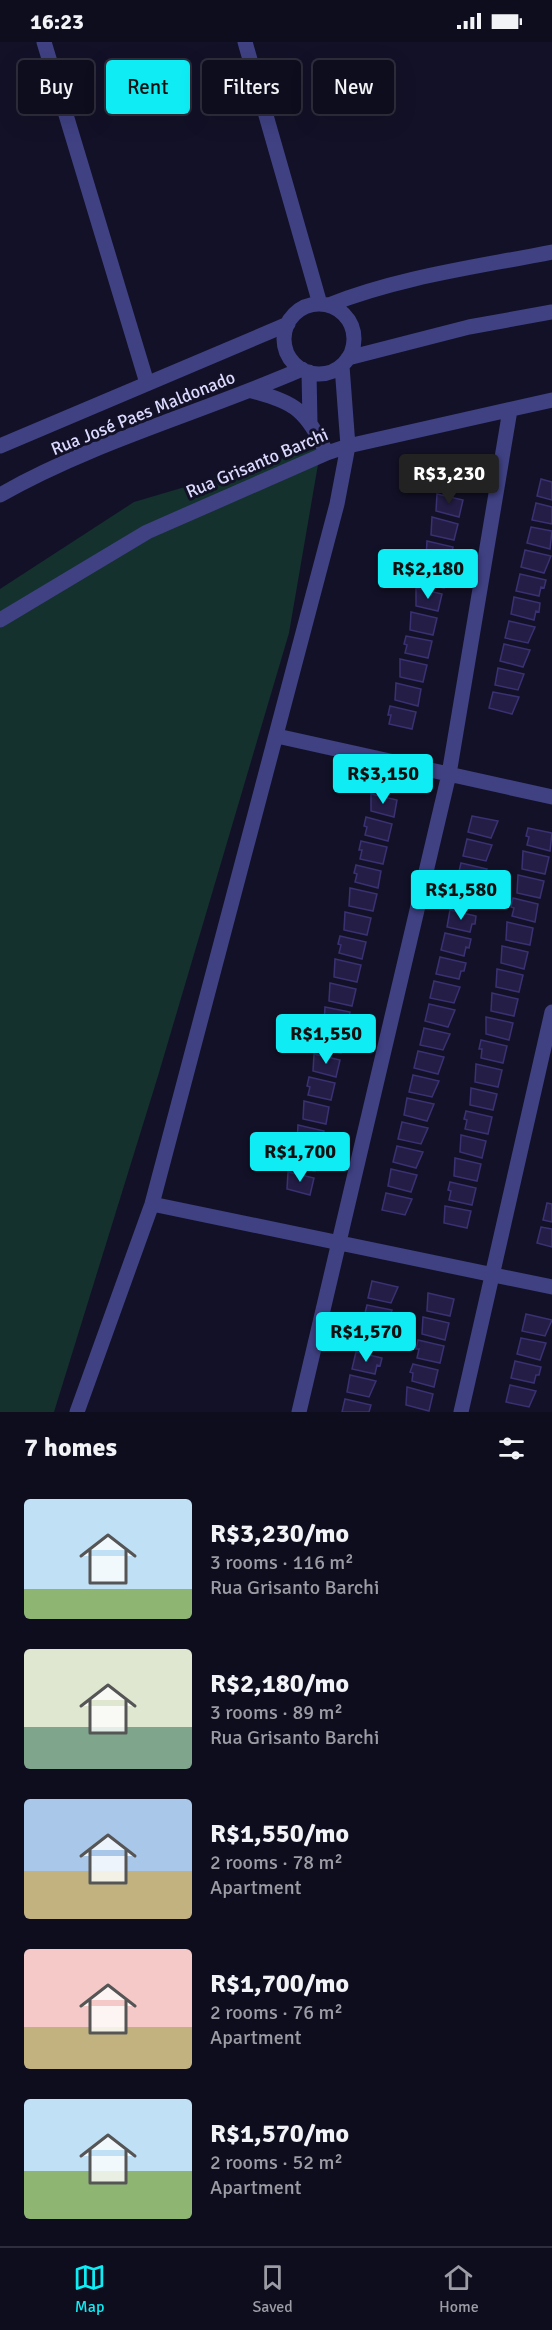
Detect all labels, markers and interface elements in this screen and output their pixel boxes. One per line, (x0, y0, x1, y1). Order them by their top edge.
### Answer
text: 16:23 (30, 8, 84, 35)
chip: Buy (18, 60, 94, 114)
chip: Rent (106, 60, 190, 114)
chip: Filters (202, 60, 301, 114)
chip: New (313, 60, 394, 114)
street label: Rua José Paes Maldonado (48, 366, 238, 460)
street label: Rua Grisanto Barchi (183, 423, 331, 503)
pin: R$3,230 (394, 454, 504, 505)
text: R$3,230 (413, 461, 485, 486)
pin: R$2,180 (373, 549, 483, 600)
text: R$2,180 (392, 556, 464, 581)
pin: R$3,150 (328, 754, 438, 805)
text: R$3,150 (347, 761, 419, 786)
pin: R$1,580 (406, 870, 516, 921)
text: R$1,580 (425, 877, 497, 902)
pin: R$1,550 (271, 1014, 381, 1065)
text: R$1,550 (290, 1021, 362, 1046)
pin: R$1,700 (245, 1132, 355, 1183)
text: R$1,700 (264, 1139, 336, 1164)
pin: R$1,570 (311, 1312, 421, 1363)
text: R$1,570 (330, 1319, 402, 1344)
text: 7 homes (24, 1432, 117, 1464)
icon: filters (495, 1432, 528, 1465)
text: R$3,230/mo (210, 1518, 349, 1550)
icon: home (72, 1523, 144, 1595)
text: 3 rooms · 116 m² (210, 1550, 354, 1575)
text: Rua Grisanto Barchi (210, 1575, 379, 1600)
text: R$2,180/mo (210, 1668, 349, 1700)
icon: home (72, 1673, 144, 1745)
text: 3 rooms · 89 m² (210, 1700, 343, 1725)
text: Rua Grisanto Barchi (210, 1725, 379, 1750)
text: R$1,550/mo (210, 1818, 349, 1850)
icon: home (72, 1823, 144, 1895)
text: 2 rooms · 78 m² (210, 1850, 343, 1875)
text: Apartment (210, 1875, 302, 1900)
text: R$1,700/mo (210, 1968, 349, 2000)
icon: home (72, 1973, 144, 2045)
text: 2 rooms · 76 m² (210, 2000, 343, 2025)
text: Apartment (210, 2025, 302, 2050)
text: R$1,570/mo (210, 2118, 349, 2150)
icon: home (72, 2123, 144, 2195)
text: 2 rooms · 52 m² (210, 2150, 343, 2175)
text: Apartment (210, 2175, 302, 2200)
tab: Map (73, 2261, 106, 2317)
tab: Saved (252, 2261, 293, 2317)
tab: Home (439, 2261, 479, 2317)

